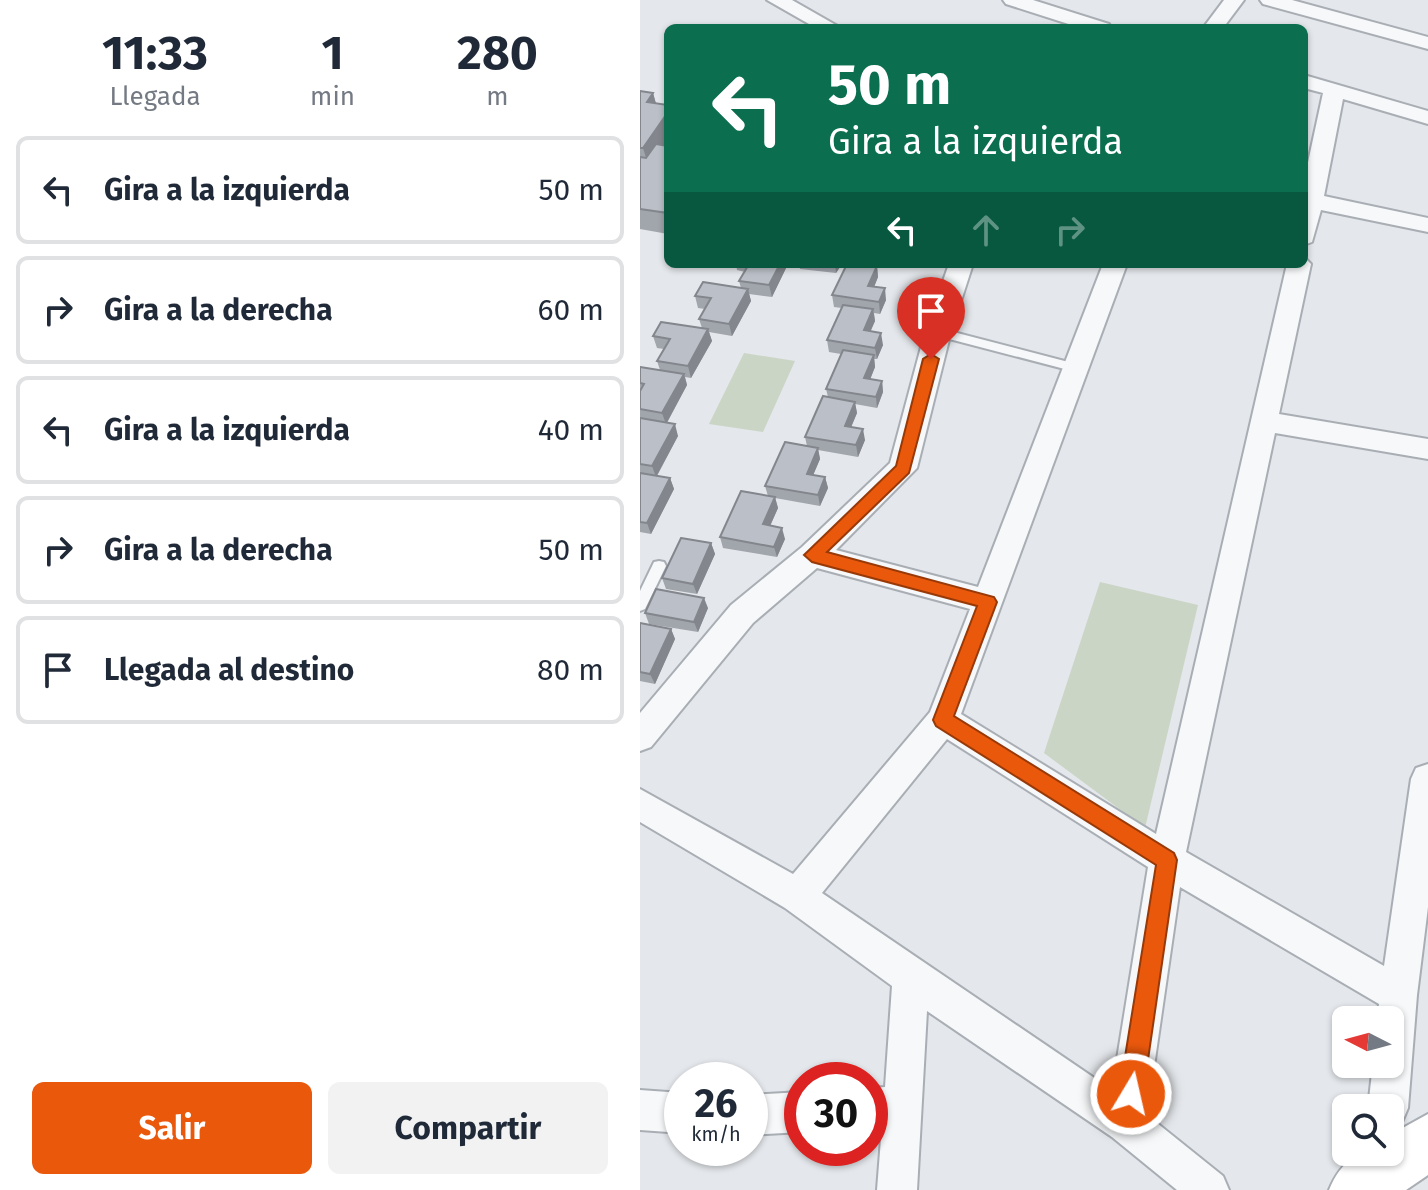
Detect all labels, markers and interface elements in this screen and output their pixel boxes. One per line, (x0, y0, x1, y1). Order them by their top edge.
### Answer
text: 11:33 (102, 24, 208, 82)
text: 1 (321, 24, 344, 82)
text: 280 (457, 24, 538, 82)
text: 50 m (828, 52, 951, 119)
icon: left (696, 56, 800, 160)
text: Llegada (109, 81, 201, 112)
text: min (310, 81, 355, 112)
text: m (486, 81, 509, 112)
text: Gira a la izquierda (828, 120, 1123, 164)
icon: left (36, 168, 80, 212)
text: Gira a la izquierda (104, 172, 350, 208)
text: 50 m (539, 172, 604, 208)
icon: left (880, 208, 924, 252)
icon: ahead (964, 208, 1008, 252)
icon: right (1048, 208, 1092, 252)
pin (897, 277, 965, 359)
icon: right (36, 288, 80, 332)
icon: arrive (909, 289, 953, 333)
text: Gira a la derecha (104, 292, 333, 328)
text: 60 m (538, 292, 604, 328)
icon: left (36, 408, 80, 452)
text: Gira a la izquierda (104, 412, 350, 448)
text: 40 m (538, 412, 604, 448)
icon: right (36, 528, 80, 572)
text: Gira a la derecha (104, 532, 333, 568)
text: 50 m (539, 532, 604, 568)
icon: arrive (36, 648, 80, 692)
text: Llegada al destino (104, 652, 354, 688)
text: 80 m (537, 652, 604, 688)
north arrow (1332, 1006, 1404, 1078)
map controls (1332, 1006, 1404, 1166)
position arrow (1089, 1052, 1173, 1136)
speed limit sign: 30 (784, 1062, 888, 1166)
text: 26 (694, 1080, 738, 1128)
button: Salir (32, 1082, 312, 1174)
button: Compartir (328, 1082, 608, 1174)
button: search (1332, 1094, 1404, 1166)
text: km/h (691, 1122, 741, 1146)

